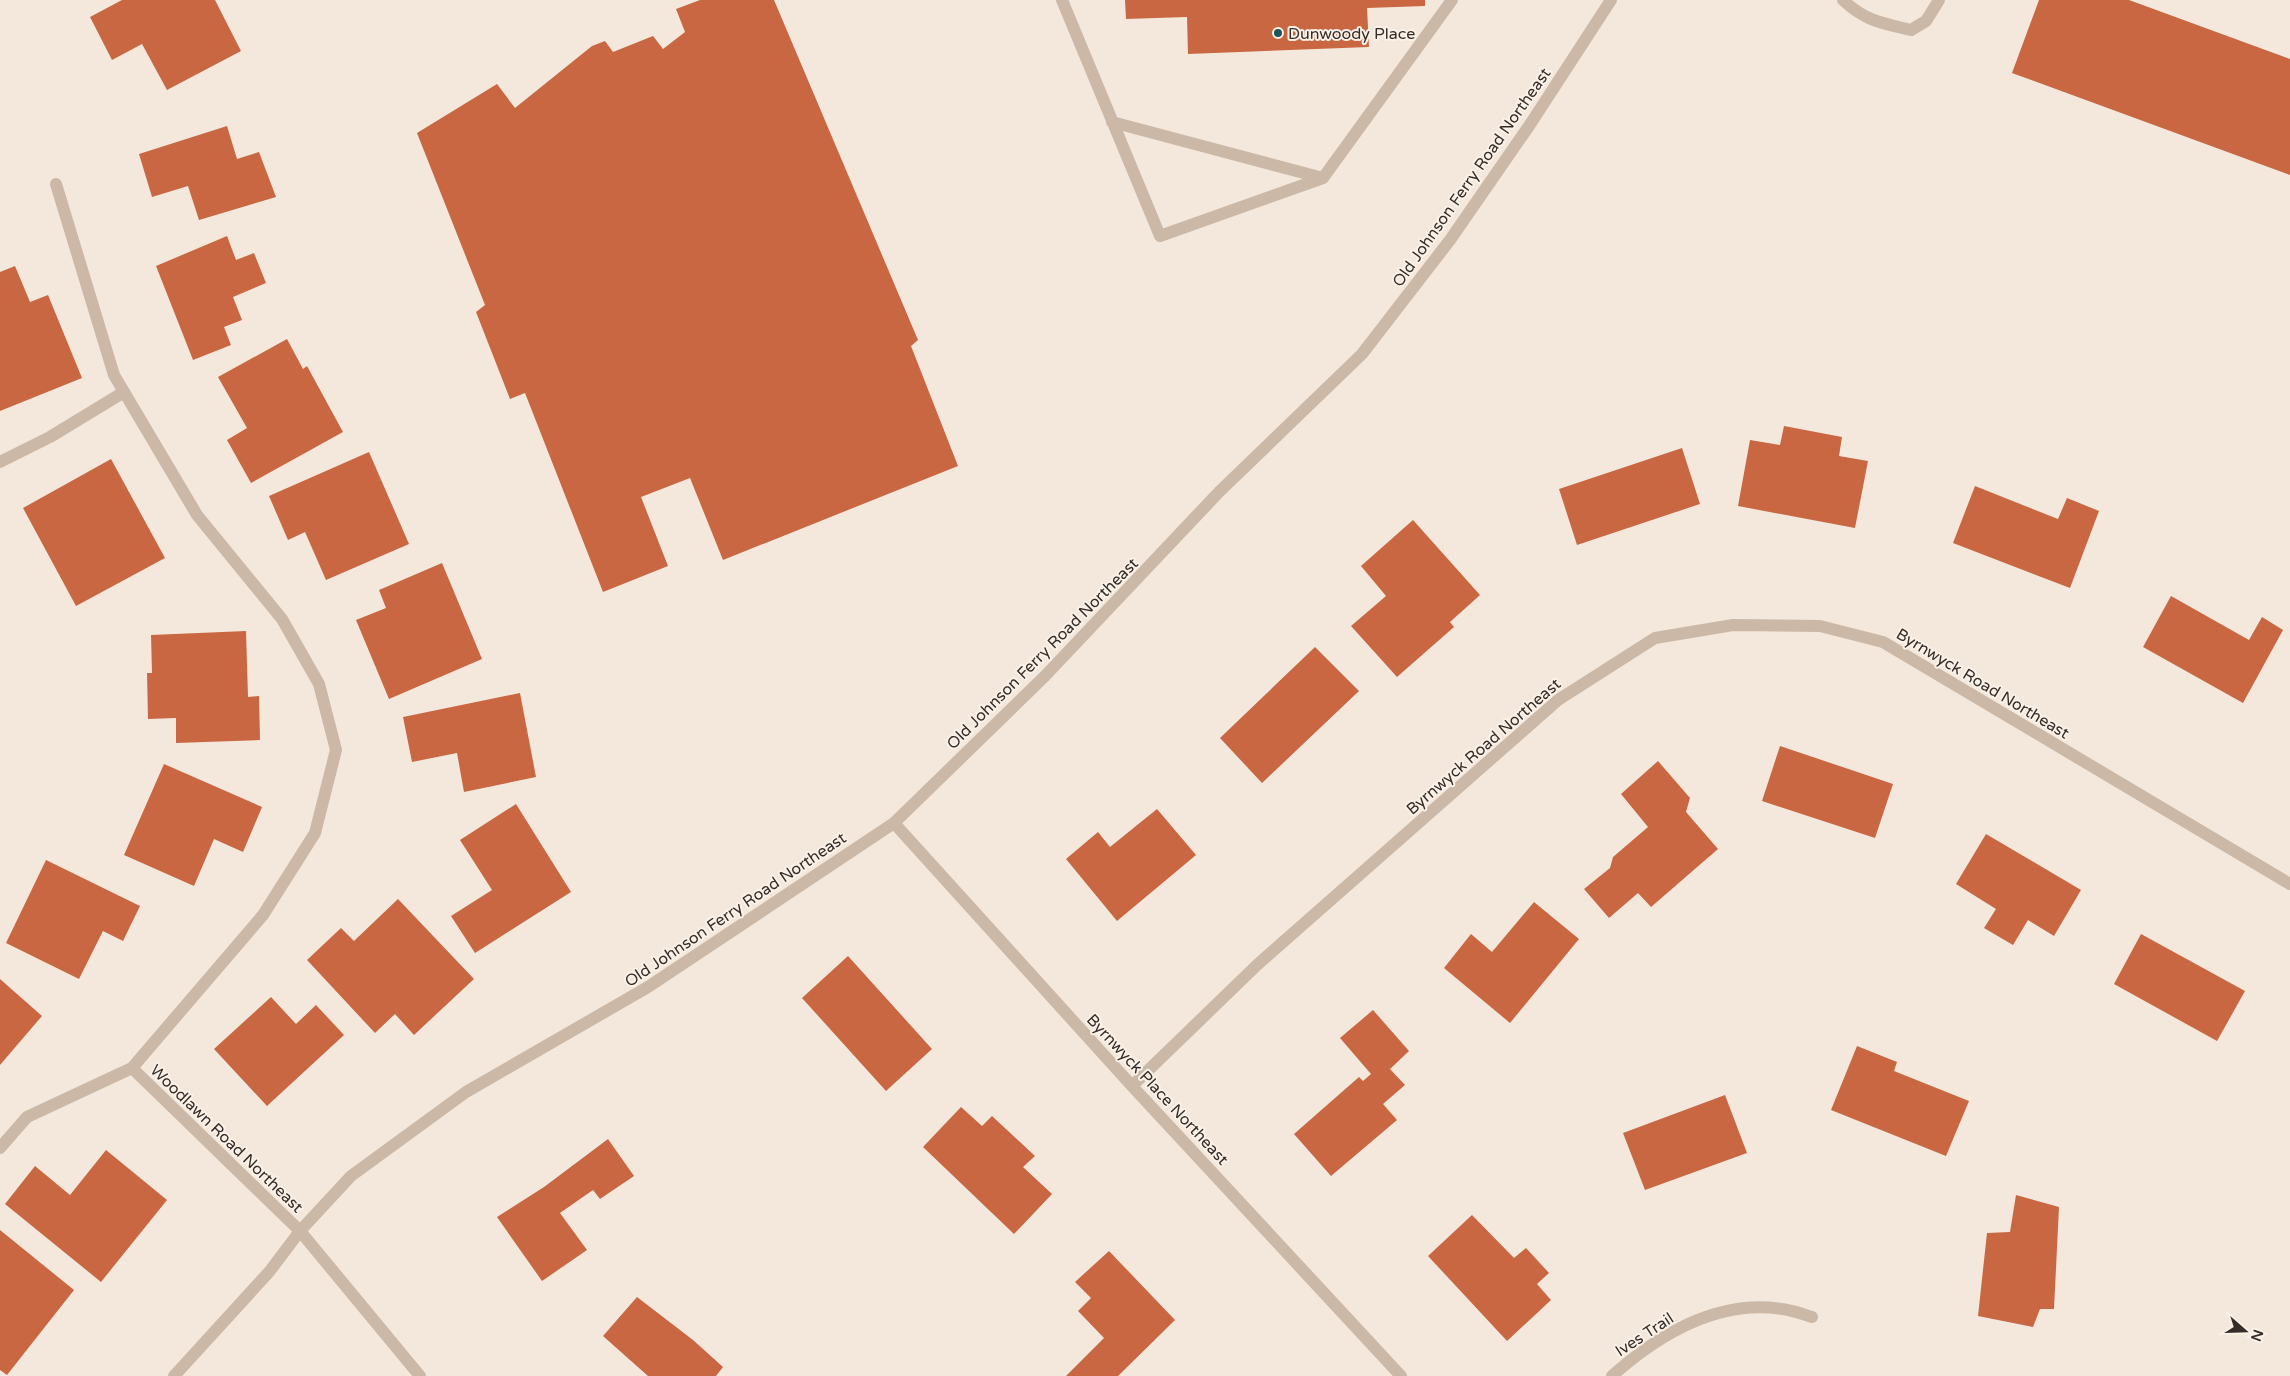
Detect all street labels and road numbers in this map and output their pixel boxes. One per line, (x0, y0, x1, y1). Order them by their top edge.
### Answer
street label: Old Johnson Ferry Road Northeast (1388, 64, 1555, 291)
street label: Old Johnson Ferry Road Northeast (943, 554, 1143, 754)
street label: Byrnwyck Road Northeast (1892, 624, 2073, 743)
street label: Byrnwyck Road Northeast (1402, 674, 1565, 819)
street label: Old Johnson Ferry Road Northeast (621, 828, 850, 992)
street label: Byrnwyck Place Northeast (1082, 1010, 1233, 1169)
street label: Woodlawn Road Northeast (146, 1060, 307, 1217)
street label: Ives Trail (1612, 1309, 1677, 1361)

